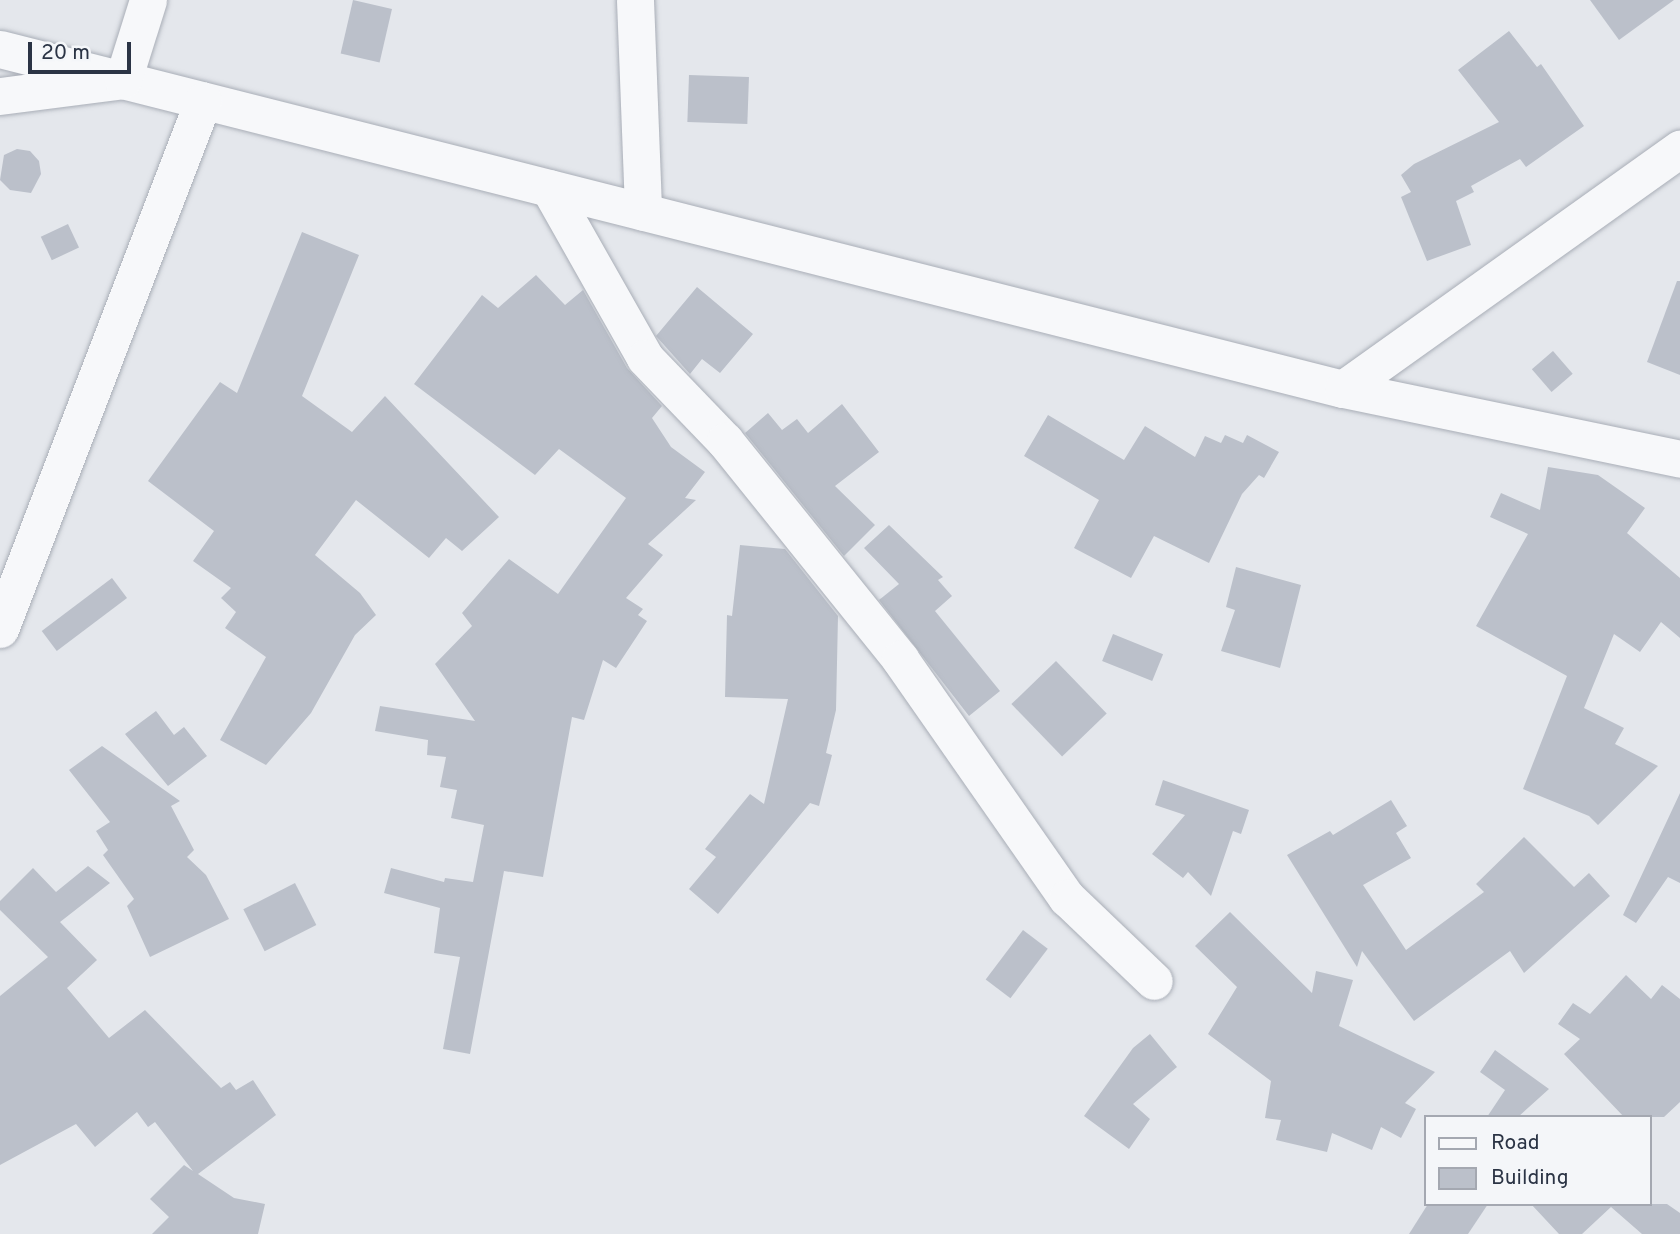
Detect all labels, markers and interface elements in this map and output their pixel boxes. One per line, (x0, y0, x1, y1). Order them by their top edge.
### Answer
scale bar (32, 28, 135, 72)
text: 20 m (41, 40, 90, 67)
legend (1424, 1115, 1652, 1206)
text: Road (1491, 1130, 1540, 1157)
text: Building (1491, 1165, 1569, 1192)

